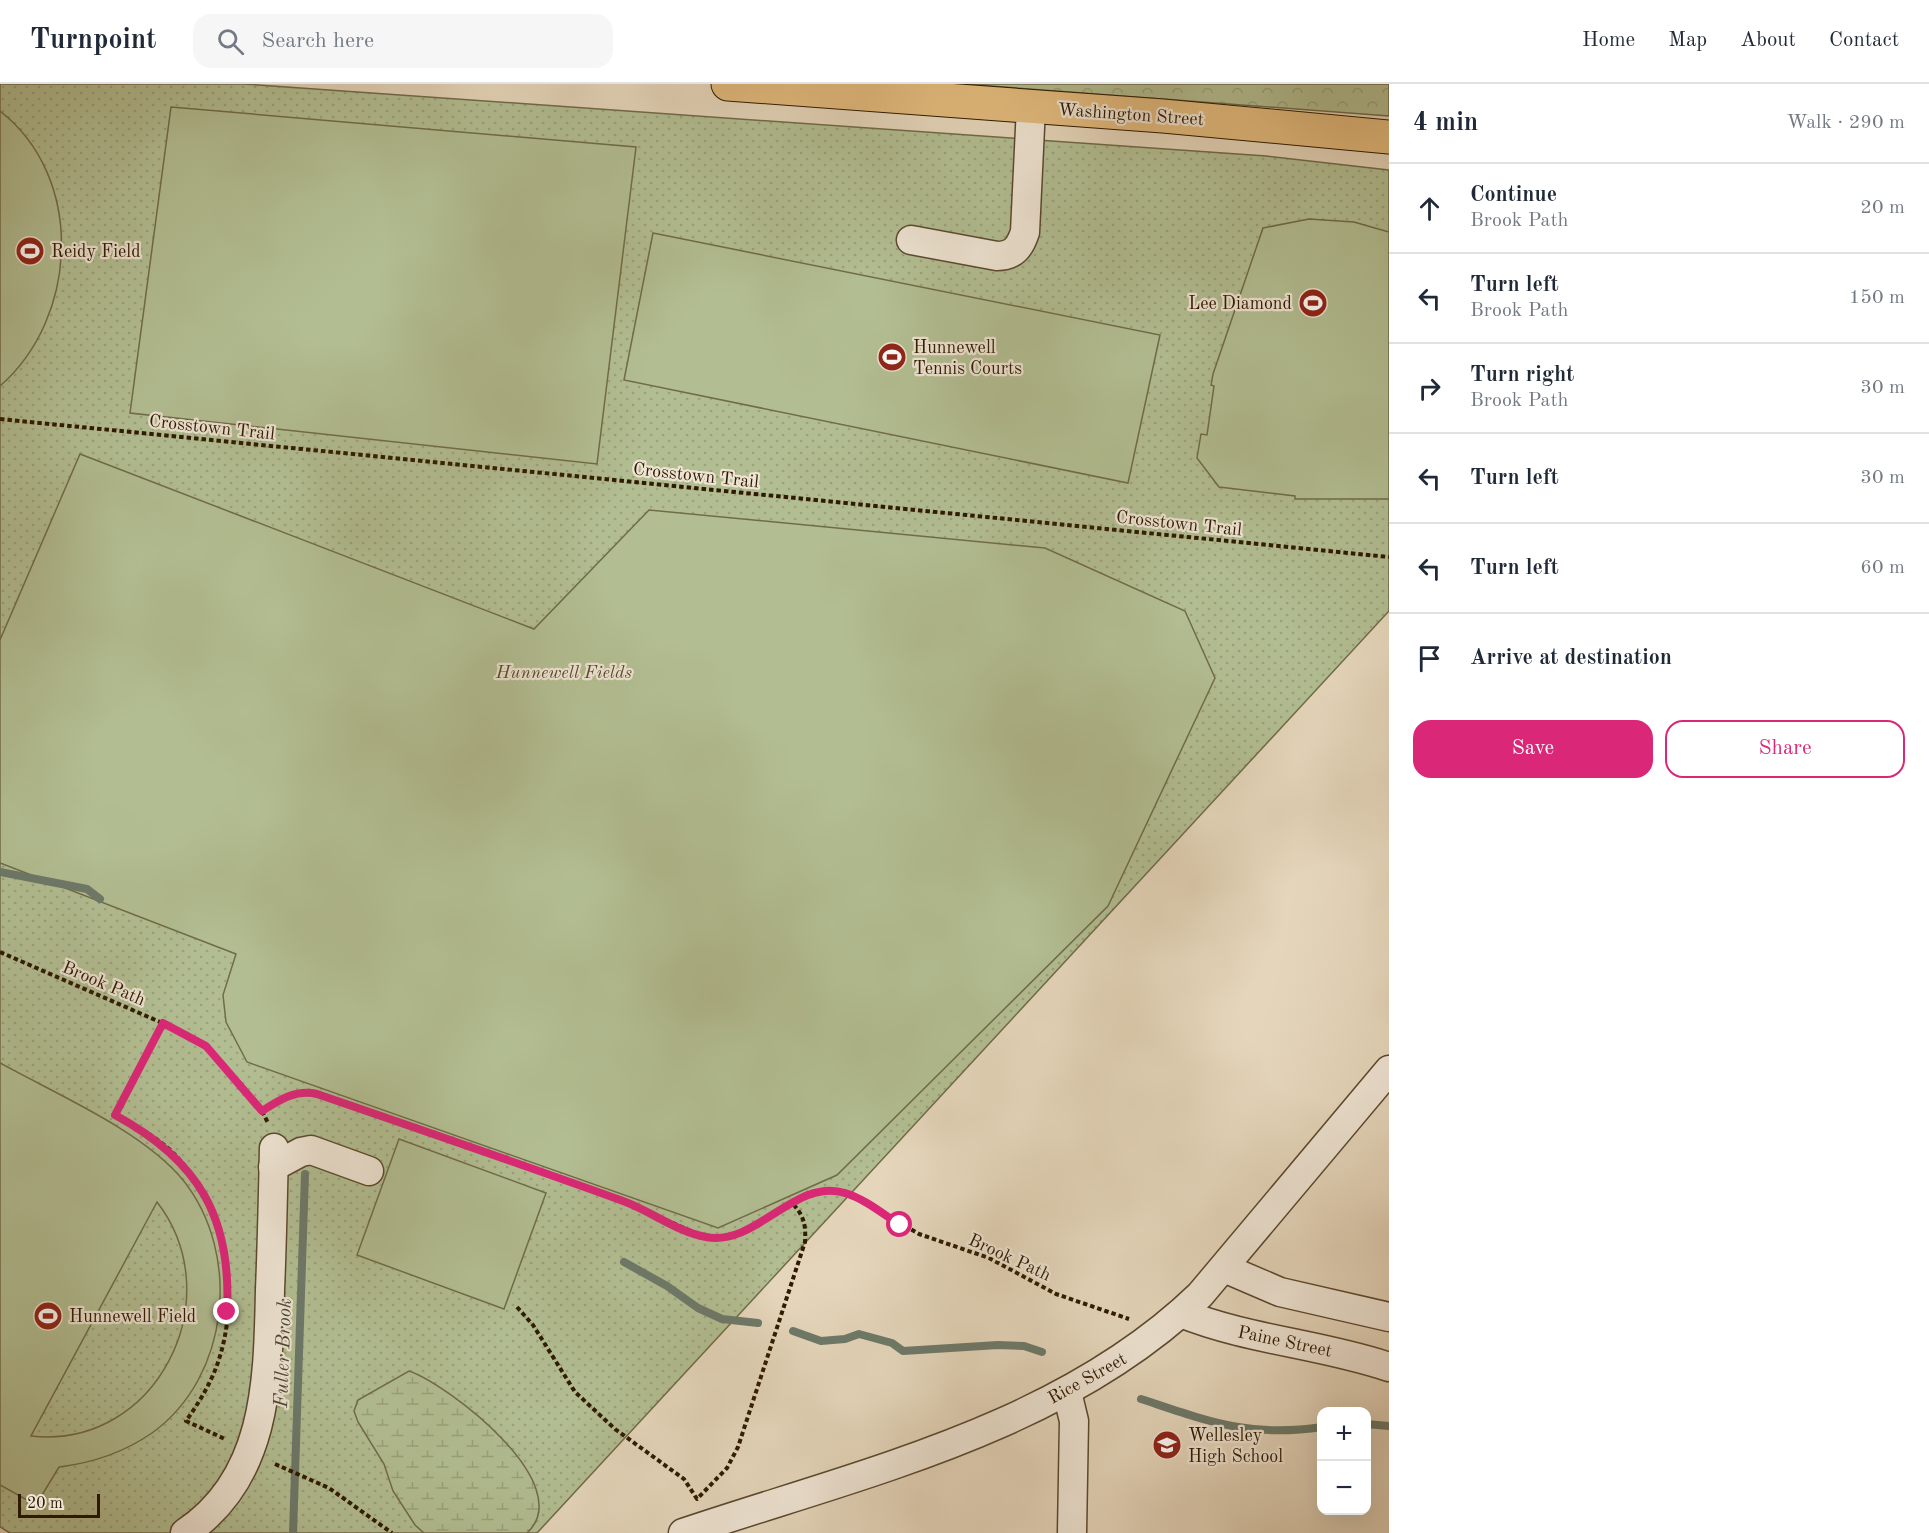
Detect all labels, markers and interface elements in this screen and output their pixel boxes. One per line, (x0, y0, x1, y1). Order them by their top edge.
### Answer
search box (193, 14, 613, 68)
icon: search (214, 25, 247, 58)
text: Turnpoint (30, 27, 157, 55)
text: Search here (262, 30, 374, 52)
text: Home (1582, 30, 1635, 51)
text: Map (1668, 30, 1707, 51)
text: About (1740, 30, 1796, 51)
text: Contact (1829, 30, 1899, 51)
street label: Washington Street (1057, 101, 1205, 129)
text: 4 min (1413, 110, 1478, 136)
text: Walk · 290 m (1786, 113, 1905, 133)
text: Continue (1470, 184, 1557, 206)
icon: ahead (1413, 192, 1446, 225)
text: 20 m (1860, 198, 1905, 218)
text: Brook Path (1470, 211, 1568, 231)
sports icon: Reidy Field (14, 235, 46, 267)
place label: Reidy Field (51, 243, 141, 261)
text: Turn left (1470, 274, 1559, 296)
icon: left (1413, 282, 1446, 315)
sports icon: Lee Diamond (1297, 287, 1329, 319)
text: 150 m (1849, 288, 1905, 308)
place label: Lee Diamond (1188, 295, 1292, 313)
text: Brook Path (1470, 301, 1568, 321)
place label: Hunnewell Tennis Courts (913, 339, 1022, 378)
sports icon: Hunnewell Tennis Courts (876, 341, 908, 373)
text: Turn right (1470, 364, 1574, 386)
icon: right (1413, 372, 1446, 405)
text: 30 m (1860, 378, 1905, 398)
text: Brook Path (1470, 391, 1568, 411)
street label: Crosstown Trail (148, 412, 276, 444)
street label: Crosstown Trail (632, 460, 760, 492)
icon: left (1413, 462, 1446, 495)
text: Turn left (1470, 467, 1559, 489)
text: 30 m (1860, 468, 1905, 488)
street label: Crosstown Trail (1115, 508, 1243, 540)
icon: left (1413, 552, 1446, 585)
text: Turn left (1470, 557, 1559, 579)
text: 60 m (1860, 558, 1905, 578)
icon: arrive (1413, 642, 1446, 675)
text: Arrive at destination (1470, 647, 1672, 669)
park label: Hunnewell Fields (495, 664, 633, 682)
button: Save (1413, 720, 1653, 778)
button: Share (1665, 720, 1905, 778)
street label: Brook Path (59, 958, 148, 1010)
route start (886, 1211, 912, 1237)
street label: Brook Path (966, 1231, 1054, 1285)
route end (213, 1298, 239, 1324)
water label: Fuller Brook (272, 1298, 296, 1409)
sports icon: Hunnewell Field (32, 1300, 64, 1332)
place label: Hunnewell Field (69, 1308, 196, 1326)
street label: Paine Street (1236, 1323, 1334, 1361)
street label: Rice Street (1045, 1350, 1130, 1408)
map controls (1317, 1407, 1371, 1515)
button: + (1317, 1407, 1371, 1461)
place label: Wellesley High School (1188, 1427, 1283, 1466)
school or university icon: Wellesley High School (1151, 1429, 1183, 1461)
button: − (1317, 1461, 1371, 1515)
scale bar (18, 1491, 100, 1518)
text: 20 m (27, 1496, 63, 1512)

